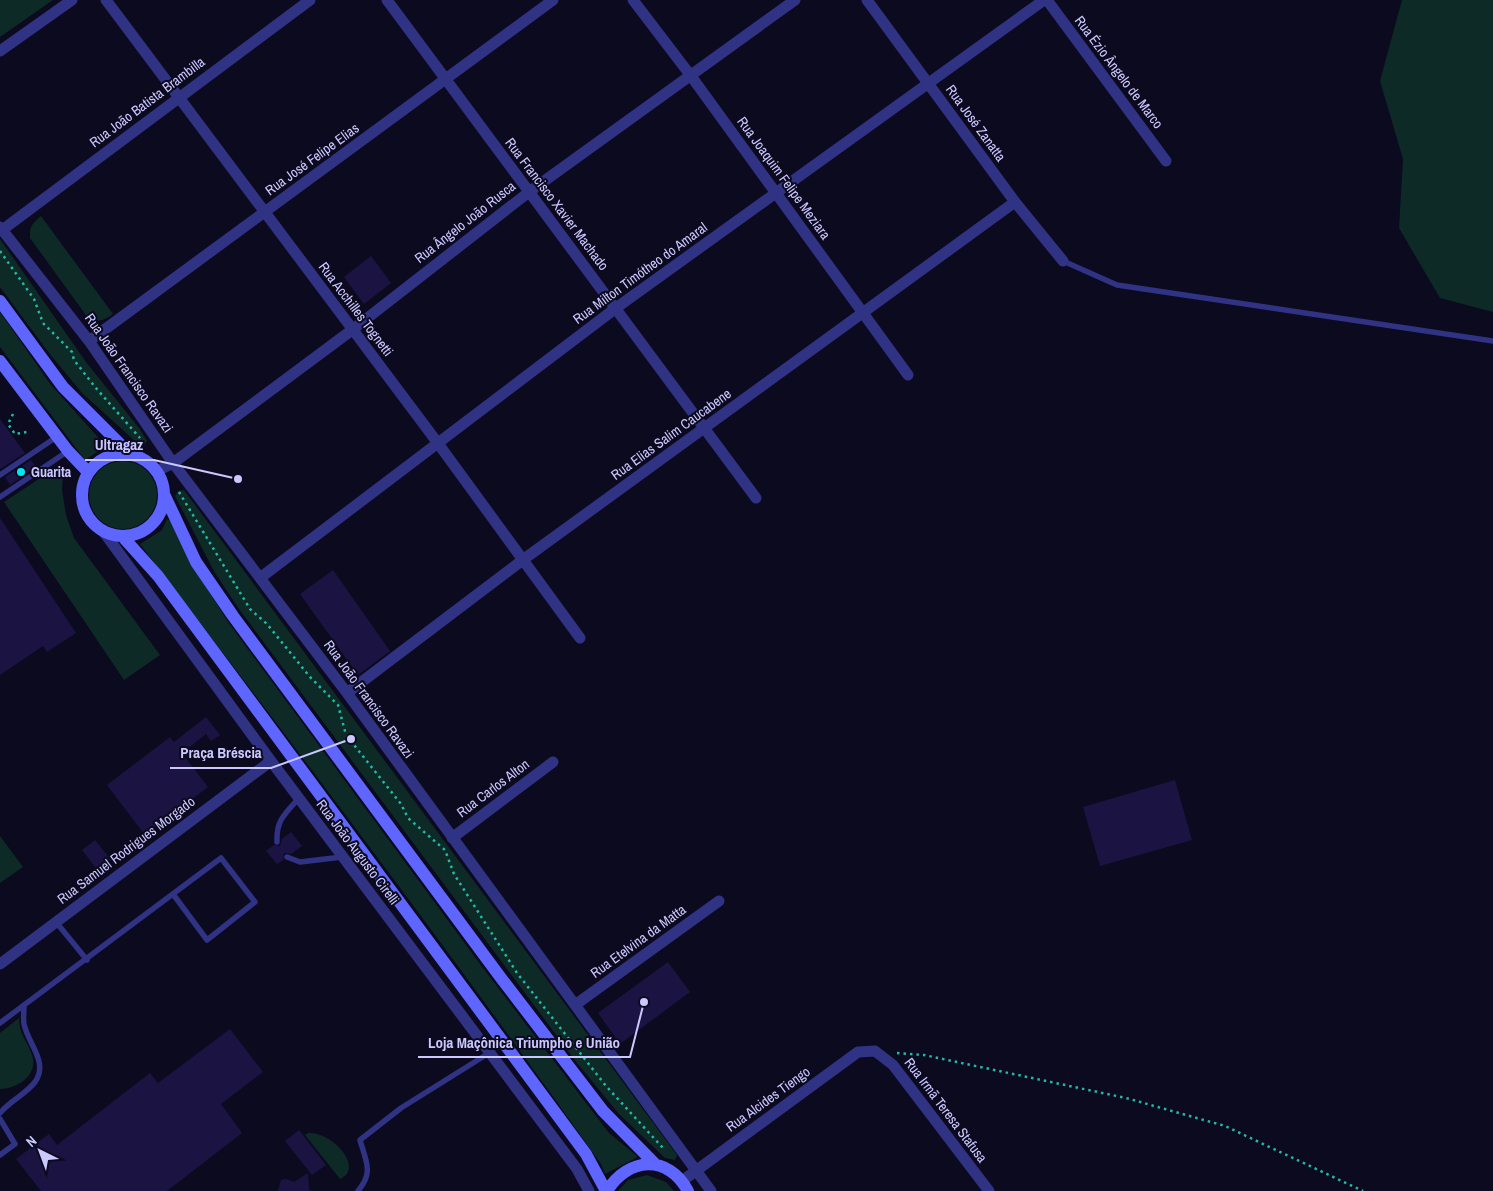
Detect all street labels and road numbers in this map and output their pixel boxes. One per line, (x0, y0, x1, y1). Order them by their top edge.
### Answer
street label: Rua Ézio Ângelo de Marco (1071, 12, 1167, 132)
street label: Rua João Batista Brambilla (86, 52, 209, 151)
street label: Rua José Zanatta (942, 81, 1010, 165)
street label: Rua Joaquim Felipe Meziara (733, 113, 835, 243)
street label: Rua José Felipe Elias (262, 119, 363, 199)
street label: Rua Francisco Xavier Machado (501, 134, 613, 274)
street label: Rua Ângelo João Rusca (411, 177, 520, 267)
street label: Rua Milton Timótheo do Amaral (569, 218, 711, 328)
street label: Rua Acchilles Tognetti (315, 258, 397, 360)
street label: Rua João Francisco Ravazi (81, 310, 177, 436)
street label: Rua Elias Salim Caucabene (607, 384, 735, 484)
street label: Rua João Francisco Ravazi (320, 636, 418, 762)
street label: Rua Carlos Alton (453, 755, 533, 821)
street label: Rua Samuel Rodrigues Morgado (54, 792, 198, 908)
street label: Rua João Augusto Cirelli (313, 796, 403, 908)
street label: Rua Etelvina da Matta (587, 900, 690, 982)
street label: Rua Irmã Teresa Stafusa (901, 1054, 992, 1167)
street label: Rua Alcides Tiengo (722, 1062, 814, 1136)

